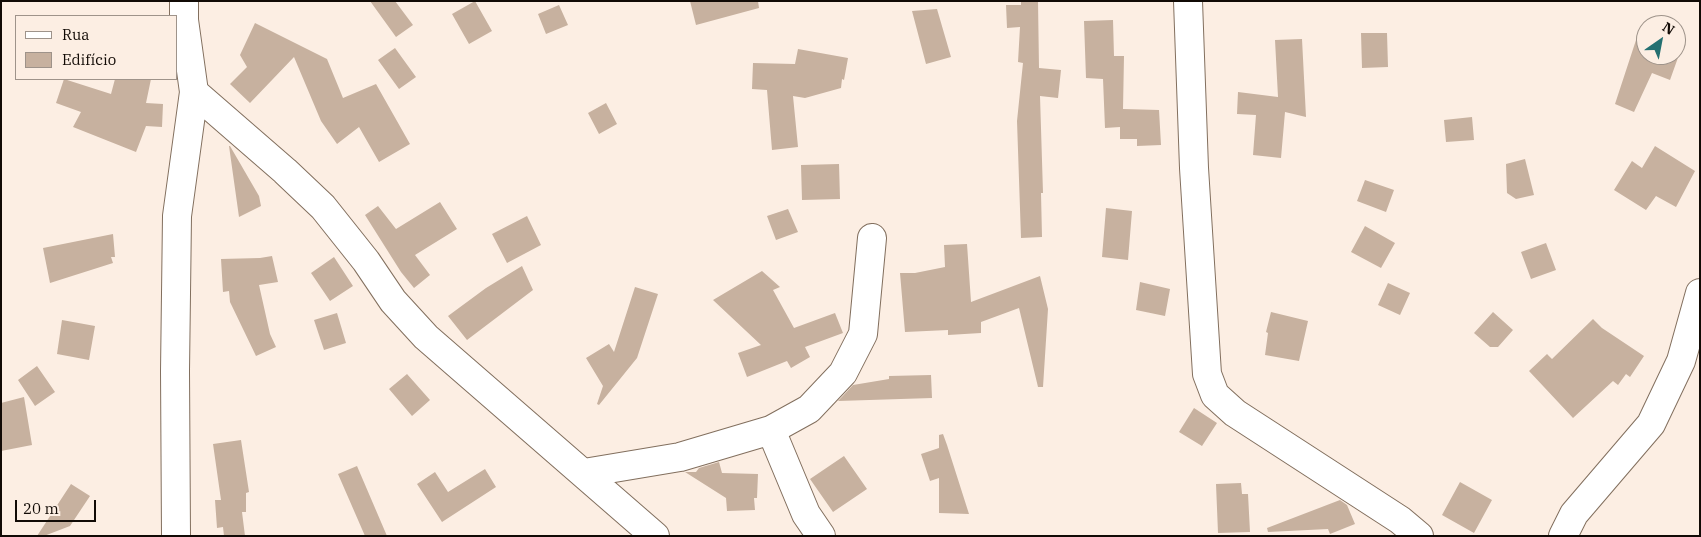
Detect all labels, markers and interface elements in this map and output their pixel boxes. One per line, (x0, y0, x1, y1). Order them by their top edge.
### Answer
legend (15, 15, 178, 80)
north arrow (1636, 15, 1686, 65)
text: N (1659, 18, 1678, 39)
text: Rua (62, 25, 89, 44)
text: Edifício (62, 50, 116, 69)
scale bar (18, 490, 99, 522)
text: 20 m (23, 499, 59, 518)

